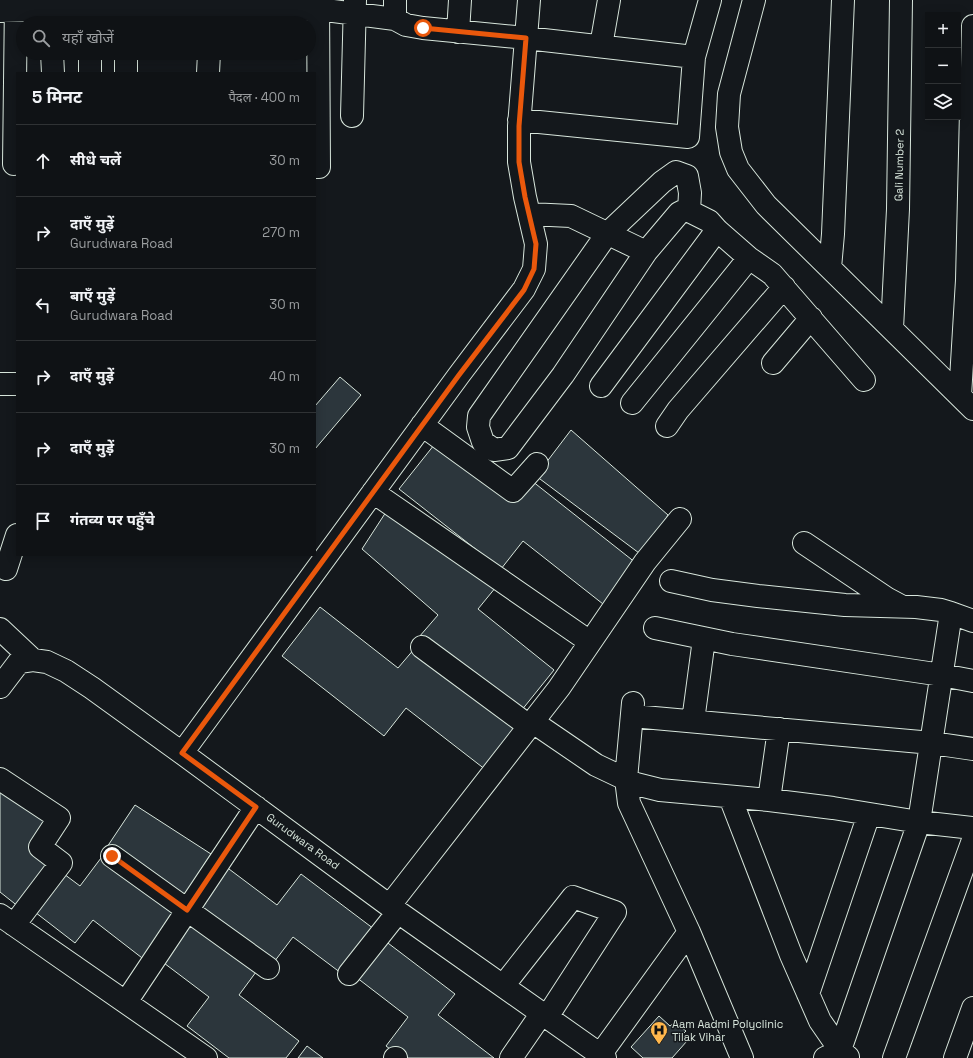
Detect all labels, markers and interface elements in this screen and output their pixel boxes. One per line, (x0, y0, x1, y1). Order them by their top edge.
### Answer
map controls (925, 12, 961, 120)
button: + (925, 12, 961, 48)
search box (16, 16, 316, 60)
route start (414, 19, 432, 37)
icon: search (30, 27, 52, 49)
text: यहाँ खोजें (62, 28, 114, 47)
button: − (925, 48, 961, 84)
button: layers (925, 84, 961, 120)
text: 5 मिनट (32, 86, 82, 108)
text: पैदल · 400 m (228, 89, 300, 106)
street label: Gali Number 2 (891, 128, 907, 201)
icon: ahead (32, 150, 54, 172)
text: सीधे चलें (70, 150, 121, 169)
text: 30 m (269, 152, 300, 169)
text: दाएँ मुड़ें (70, 214, 114, 233)
icon: right (32, 222, 54, 244)
text: 270 m (262, 224, 300, 241)
text: Gurudwara Road (70, 235, 173, 252)
text: बाएँ मुड़ें (70, 286, 115, 305)
icon: left (32, 294, 54, 316)
text: 30 m (269, 296, 300, 313)
text: Gurudwara Road (70, 307, 173, 324)
icon: right (32, 366, 54, 388)
text: दाएँ मुड़ें (70, 366, 114, 385)
text: 40 m (269, 368, 300, 385)
icon: right (32, 438, 54, 460)
text: दाएँ मुड़ें (70, 438, 114, 457)
text: 30 m (269, 440, 300, 457)
icon: arrive (32, 510, 54, 532)
text: गंतव्य पर पहुँचे (70, 510, 155, 529)
street label: Gurudwara Road (264, 810, 342, 872)
route end (103, 847, 121, 865)
place label: Aam Aadmi Polyclinic Tilak Vihar (672, 1017, 783, 1044)
hospital icon: Aam Aadmi Polyclinic Tilak Vihar (649, 1020, 669, 1045)

